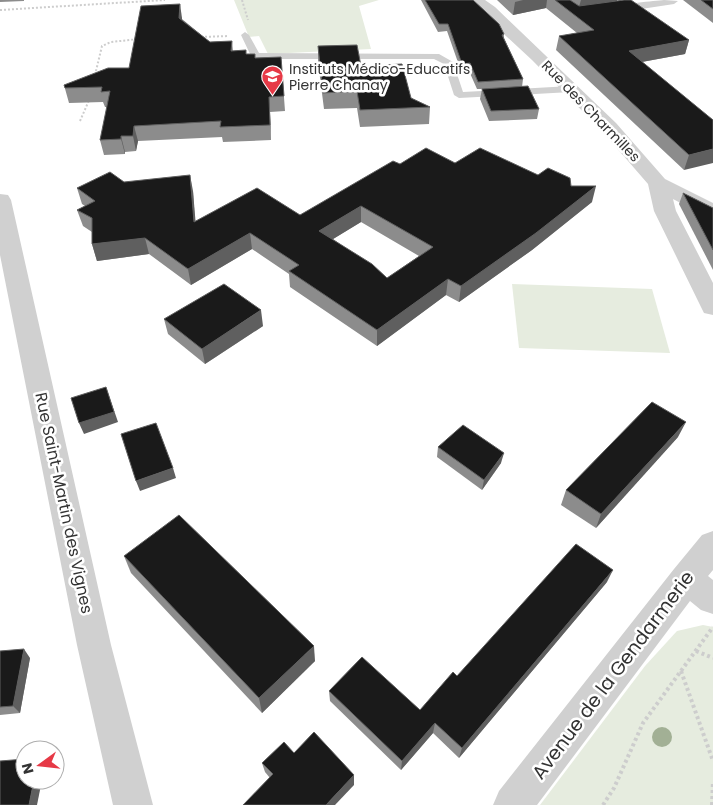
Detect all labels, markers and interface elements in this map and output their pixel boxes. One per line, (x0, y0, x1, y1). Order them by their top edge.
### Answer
street label: Rue des Charmilles (537, 56, 645, 166)
place label: Instituts Médico-Educatifs Pierre Chanay (289, 59, 470, 95)
school or university icon: Instituts Médico-Educatifs Pierre Chanay (261, 65, 285, 96)
street label: Rue Saint-Martin des Vignes (29, 390, 99, 616)
street label: Avenue de la Gendarmerie (525, 565, 701, 785)
north arrow (15, 740, 65, 790)
text: N (16, 761, 38, 776)

